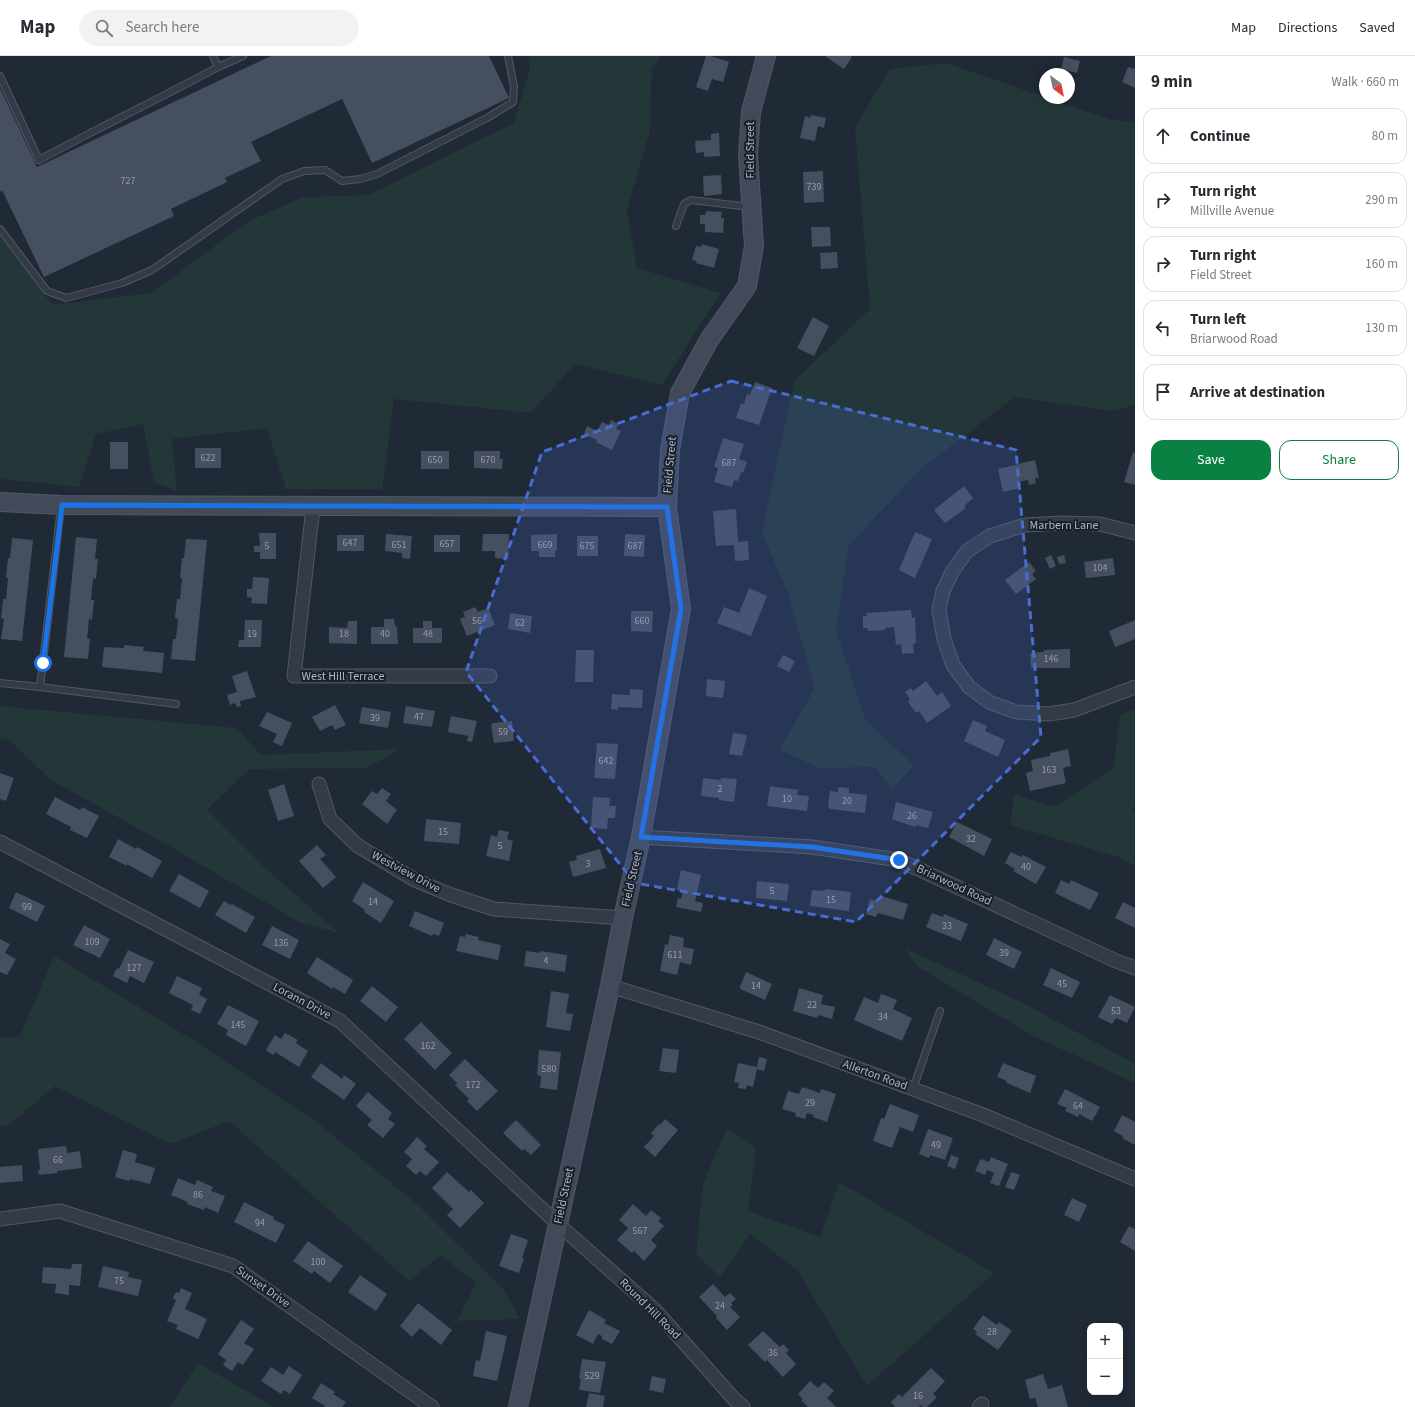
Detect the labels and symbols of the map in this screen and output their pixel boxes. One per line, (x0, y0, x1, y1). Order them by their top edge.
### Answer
north arrow (1039, 68, 1075, 104)
street label: Field Street (742, 121, 759, 179)
house number: 727 (121, 174, 135, 188)
house number: 739 (807, 180, 821, 194)
street label: Field Street (659, 436, 681, 494)
house number: 622 (201, 451, 215, 465)
house number: 650 (428, 453, 442, 467)
house number: 670 (481, 453, 495, 467)
house number: 687 (722, 456, 736, 470)
street label: Marbern Lane (1029, 517, 1099, 534)
house number: 647 (343, 536, 357, 550)
house number: 657 (440, 537, 454, 551)
house number: 651 (392, 538, 406, 552)
house number: 669 (538, 538, 552, 552)
house number: 5 (265, 539, 270, 553)
house number: 675 (580, 539, 594, 553)
house number: 687 (628, 539, 642, 553)
house number: 104 (1093, 561, 1107, 575)
house number: 56 (472, 614, 482, 628)
house number: 660 (635, 614, 649, 628)
house number: 62 (515, 616, 525, 630)
house number: 19 (247, 627, 257, 641)
house number: 18 (339, 627, 349, 641)
house number: 40 (380, 627, 390, 641)
house number: 48 (423, 627, 433, 641)
house number: 146 (1044, 652, 1058, 666)
route start (34, 654, 52, 672)
street label: West Hill Terrace (302, 668, 384, 685)
house number: 47 (414, 710, 424, 724)
house number: 39 (370, 711, 380, 725)
house number: 59 (498, 725, 508, 739)
house number: 642 (599, 754, 613, 768)
house number: 163 (1042, 763, 1056, 777)
house number: 2 (718, 782, 723, 796)
house number: 10 (782, 792, 792, 806)
house number: 20 (842, 794, 852, 808)
house number: 26 (907, 809, 917, 823)
house number: 15 (438, 825, 448, 839)
house number: 32 (966, 832, 976, 846)
house number: 5 (498, 839, 503, 853)
street label: Westview Drive (369, 847, 444, 897)
street label: Field Street (617, 849, 647, 909)
route end (890, 851, 908, 869)
house number: 3 (586, 857, 591, 871)
street label: Briarwood Road (914, 860, 994, 910)
house number: 40 (1021, 860, 1031, 874)
house number: 5 (770, 884, 775, 898)
house number: 15 (826, 893, 836, 907)
house number: 14 (368, 895, 378, 909)
house number: 99 (22, 900, 32, 914)
house number: 33 (942, 919, 952, 933)
house number: 109 (85, 935, 99, 949)
house number: 136 (274, 936, 288, 950)
house number: 39 (999, 946, 1009, 960)
house number: 611 (668, 948, 682, 962)
house number: 4 (544, 954, 549, 968)
house number: 127 (127, 961, 141, 975)
house number: 45 (1057, 977, 1067, 991)
street label: Lorann Drive (270, 979, 334, 1023)
house number: 14 (751, 979, 761, 993)
house number: 22 (807, 998, 817, 1012)
house number: 53 (1111, 1004, 1121, 1018)
house number: 34 (878, 1010, 888, 1024)
house number: 145 (231, 1018, 245, 1032)
house number: 162 (421, 1039, 435, 1053)
street label: Allerton Road (840, 1055, 910, 1095)
house number: 580 (542, 1062, 556, 1076)
house number: 172 (466, 1078, 480, 1092)
house number: 29 (805, 1096, 815, 1110)
house number: 64 (1073, 1099, 1083, 1113)
house number: 49 (931, 1138, 941, 1152)
house number: 66 (53, 1153, 63, 1167)
street label: Field Street (550, 1166, 578, 1226)
house number: 86 (193, 1188, 203, 1202)
house number: 94 (255, 1216, 265, 1230)
house number: 567 (633, 1224, 647, 1238)
house number: 100 (311, 1255, 325, 1269)
street label: Sunset Drive (232, 1262, 294, 1312)
house number: 75 (114, 1274, 124, 1288)
street label: Round Hill Road (616, 1275, 684, 1343)
house number: 24 (715, 1299, 725, 1313)
house number: 28 (987, 1325, 997, 1339)
house number: 36 (768, 1346, 778, 1360)
house number: 529 (585, 1369, 599, 1383)
house number: 16 (913, 1389, 923, 1403)

